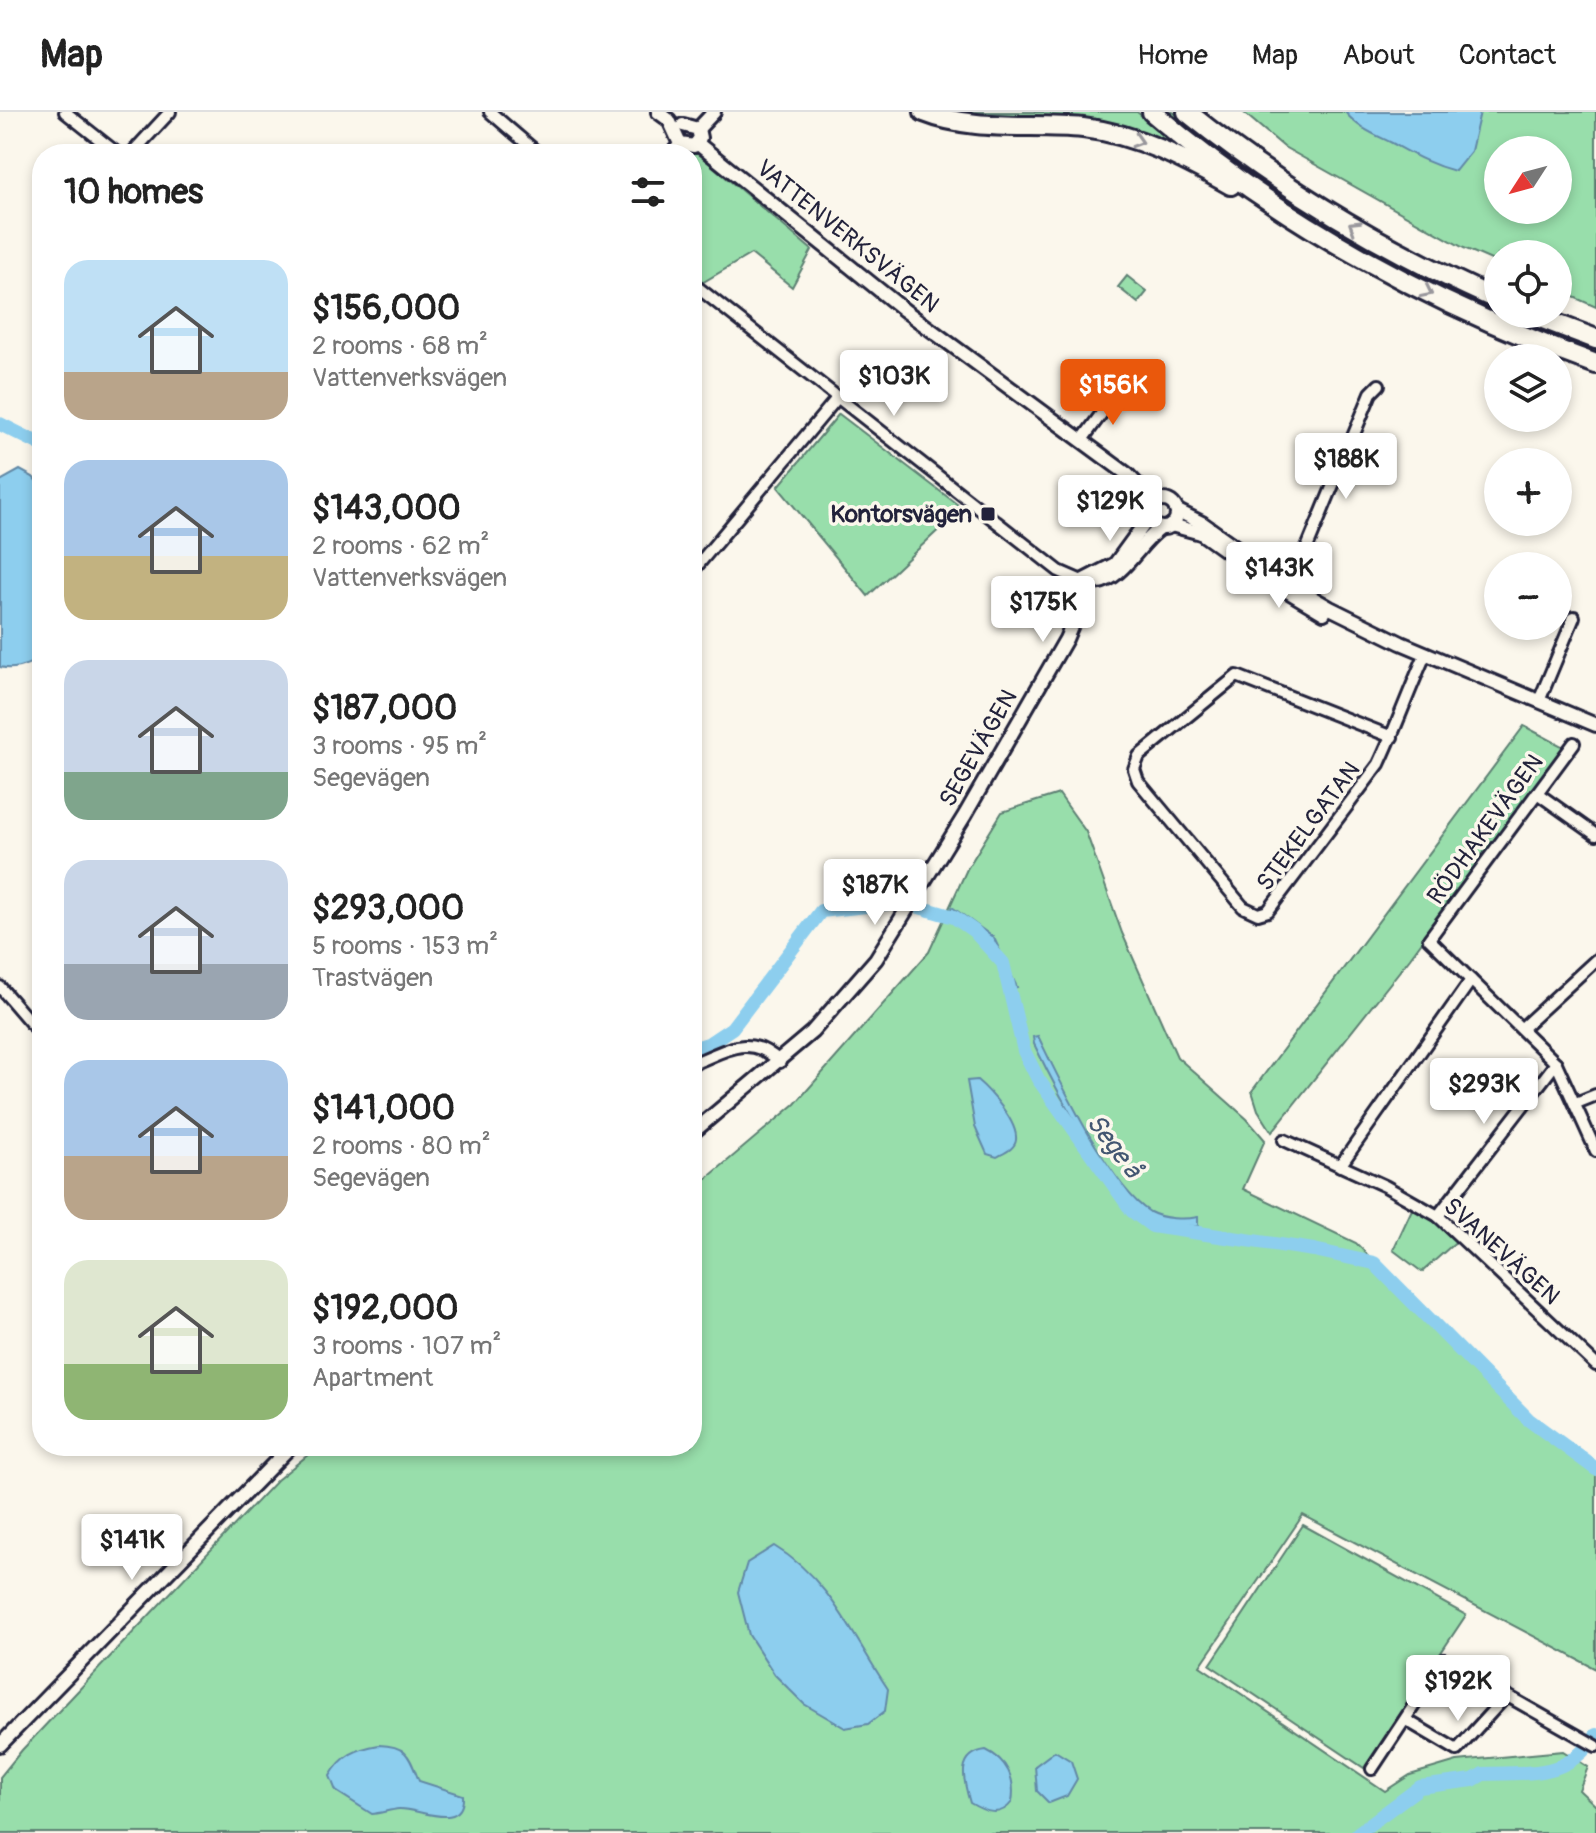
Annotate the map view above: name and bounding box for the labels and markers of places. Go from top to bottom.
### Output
pin: $103K [838,350,950,418]
pin: $156K [1057,359,1169,427]
pin: $188K [1290,433,1402,501]
pin: $129K [1054,475,1166,543]
place label: Kontorsvägen [830,500,972,529]
marker: Kontorsvägen [979,505,997,523]
pin: $143K [1223,542,1335,610]
pin: $175K [987,576,1099,644]
pin: $187K [819,859,931,927]
pin: $293K [1428,1058,1540,1126]
pin: $141K [76,1514,188,1582]
pin: $192K [1402,1655,1514,1723]

